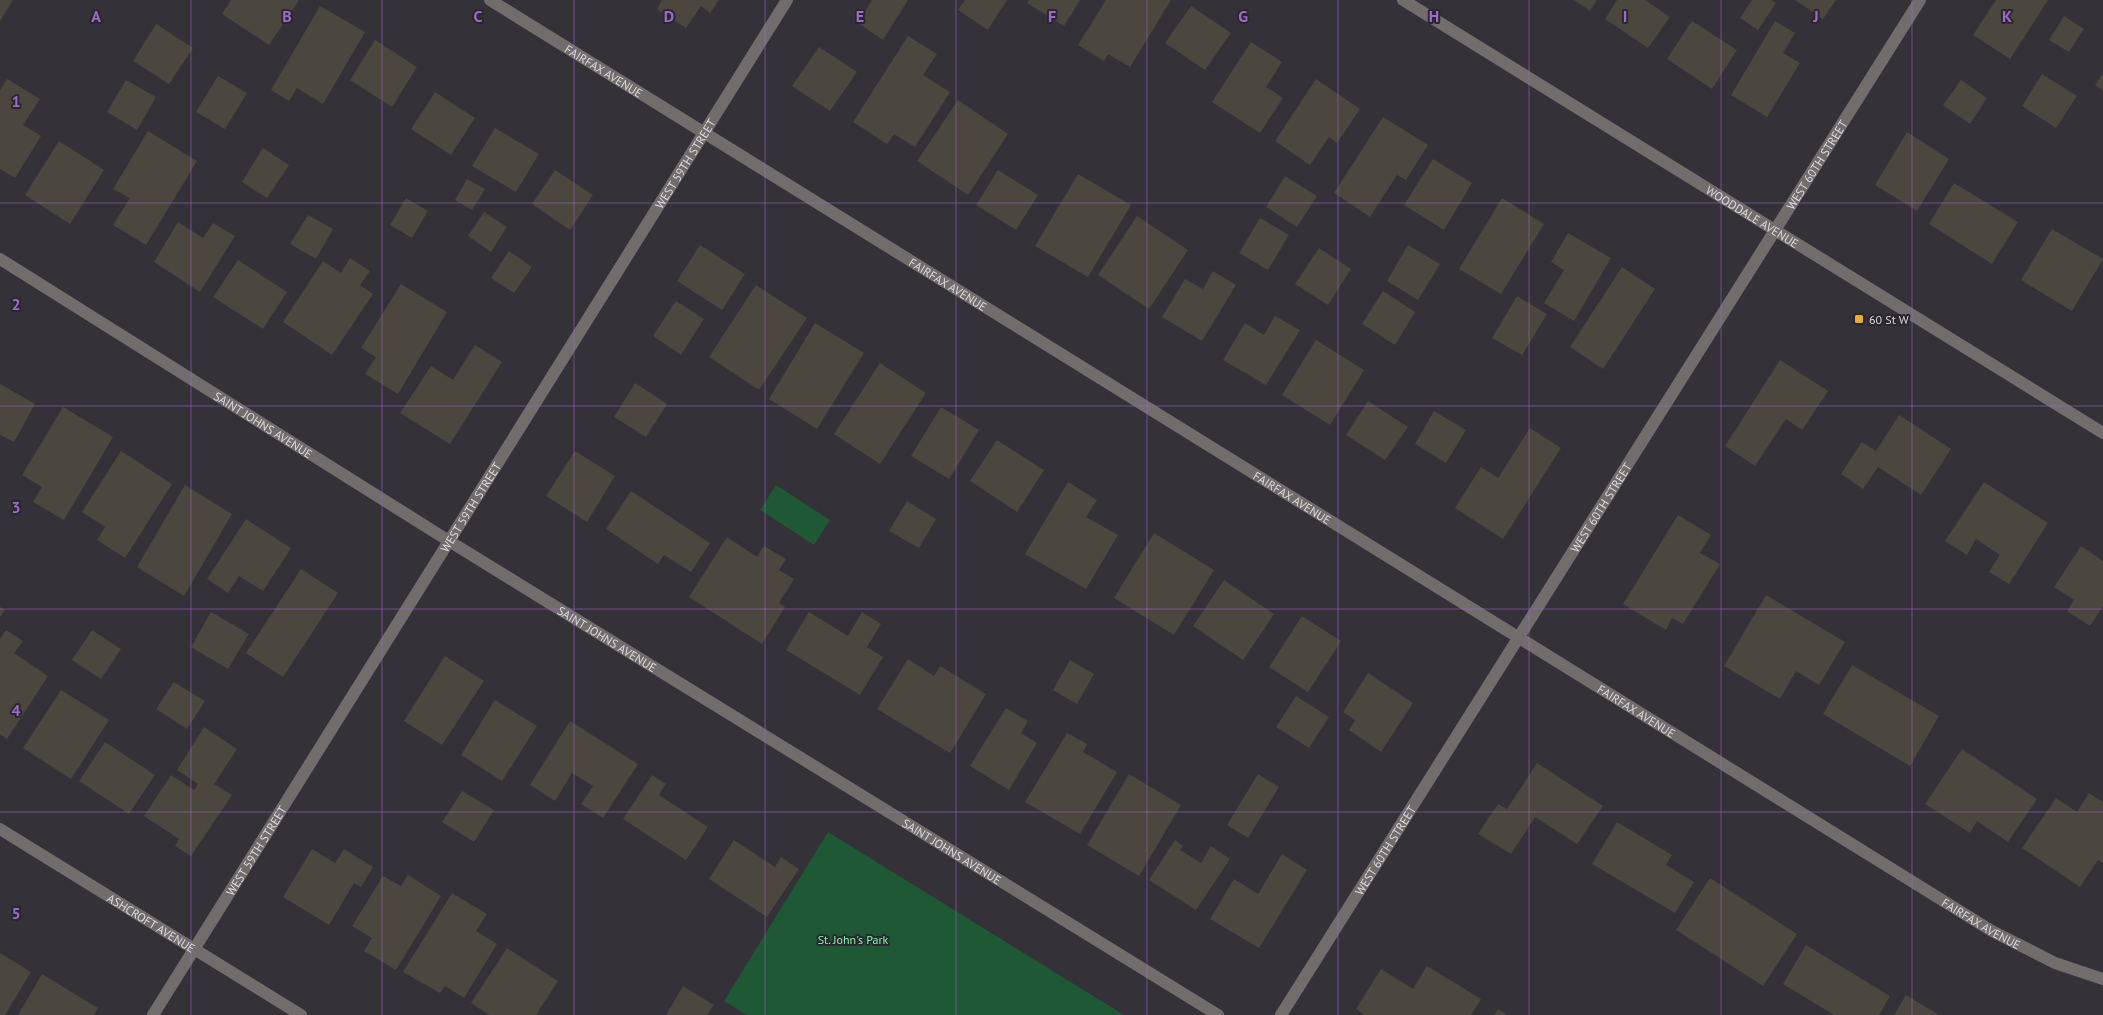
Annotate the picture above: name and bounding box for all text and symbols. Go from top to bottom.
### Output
text: A [91,6,101,26]
text: B [282,6,292,26]
text: C [474,6,483,26]
text: D [664,6,674,26]
text: E [856,6,864,26]
text: F [1048,6,1056,26]
text: G [1238,6,1248,26]
text: H [1429,6,1439,26]
text: I [1623,6,1627,26]
text: J [1812,6,1819,26]
text: K [2002,6,2012,26]
street label: FAIRFAX AVENUE [562,41,646,100]
text: 1 [11,91,21,111]
street label: WEST 59TH STREET [651,116,719,211]
street label: WEST 60TH STREET [1783,117,1850,212]
street label: WOODDALE AVENUE [1703,182,1802,251]
street label: FAIRFAX AVENUE [906,254,990,314]
text: 2 [11,294,21,314]
place label: 60 St W [1869,312,1909,327]
marker: 60 St W [1853,313,1865,325]
street label: SAINT JOHNS AVENUE [211,388,315,461]
street label: WEST 59TH STREET [437,459,504,555]
street label: WEST 60TH STREET [1567,459,1635,555]
street label: FAIRFAX AVENUE [1251,468,1334,527]
text: 3 [11,497,21,517]
street label: SAINT JOHNS AVENUE [555,602,659,675]
street label: FAIRFAX AVENUE [1595,681,1678,740]
text: 4 [11,700,21,720]
street label: WEST 60TH STREET [1351,802,1419,898]
street label: WEST 59TH STREET [222,803,290,898]
street label: SAINT JOHNS AVENUE [900,815,1004,887]
street label: ASHCROFT AVENUE [105,890,198,955]
street label: FAIRFAX AVENUE [1939,894,2023,952]
text: 5 [11,903,21,923]
park label: St. John's Park [818,932,889,947]

